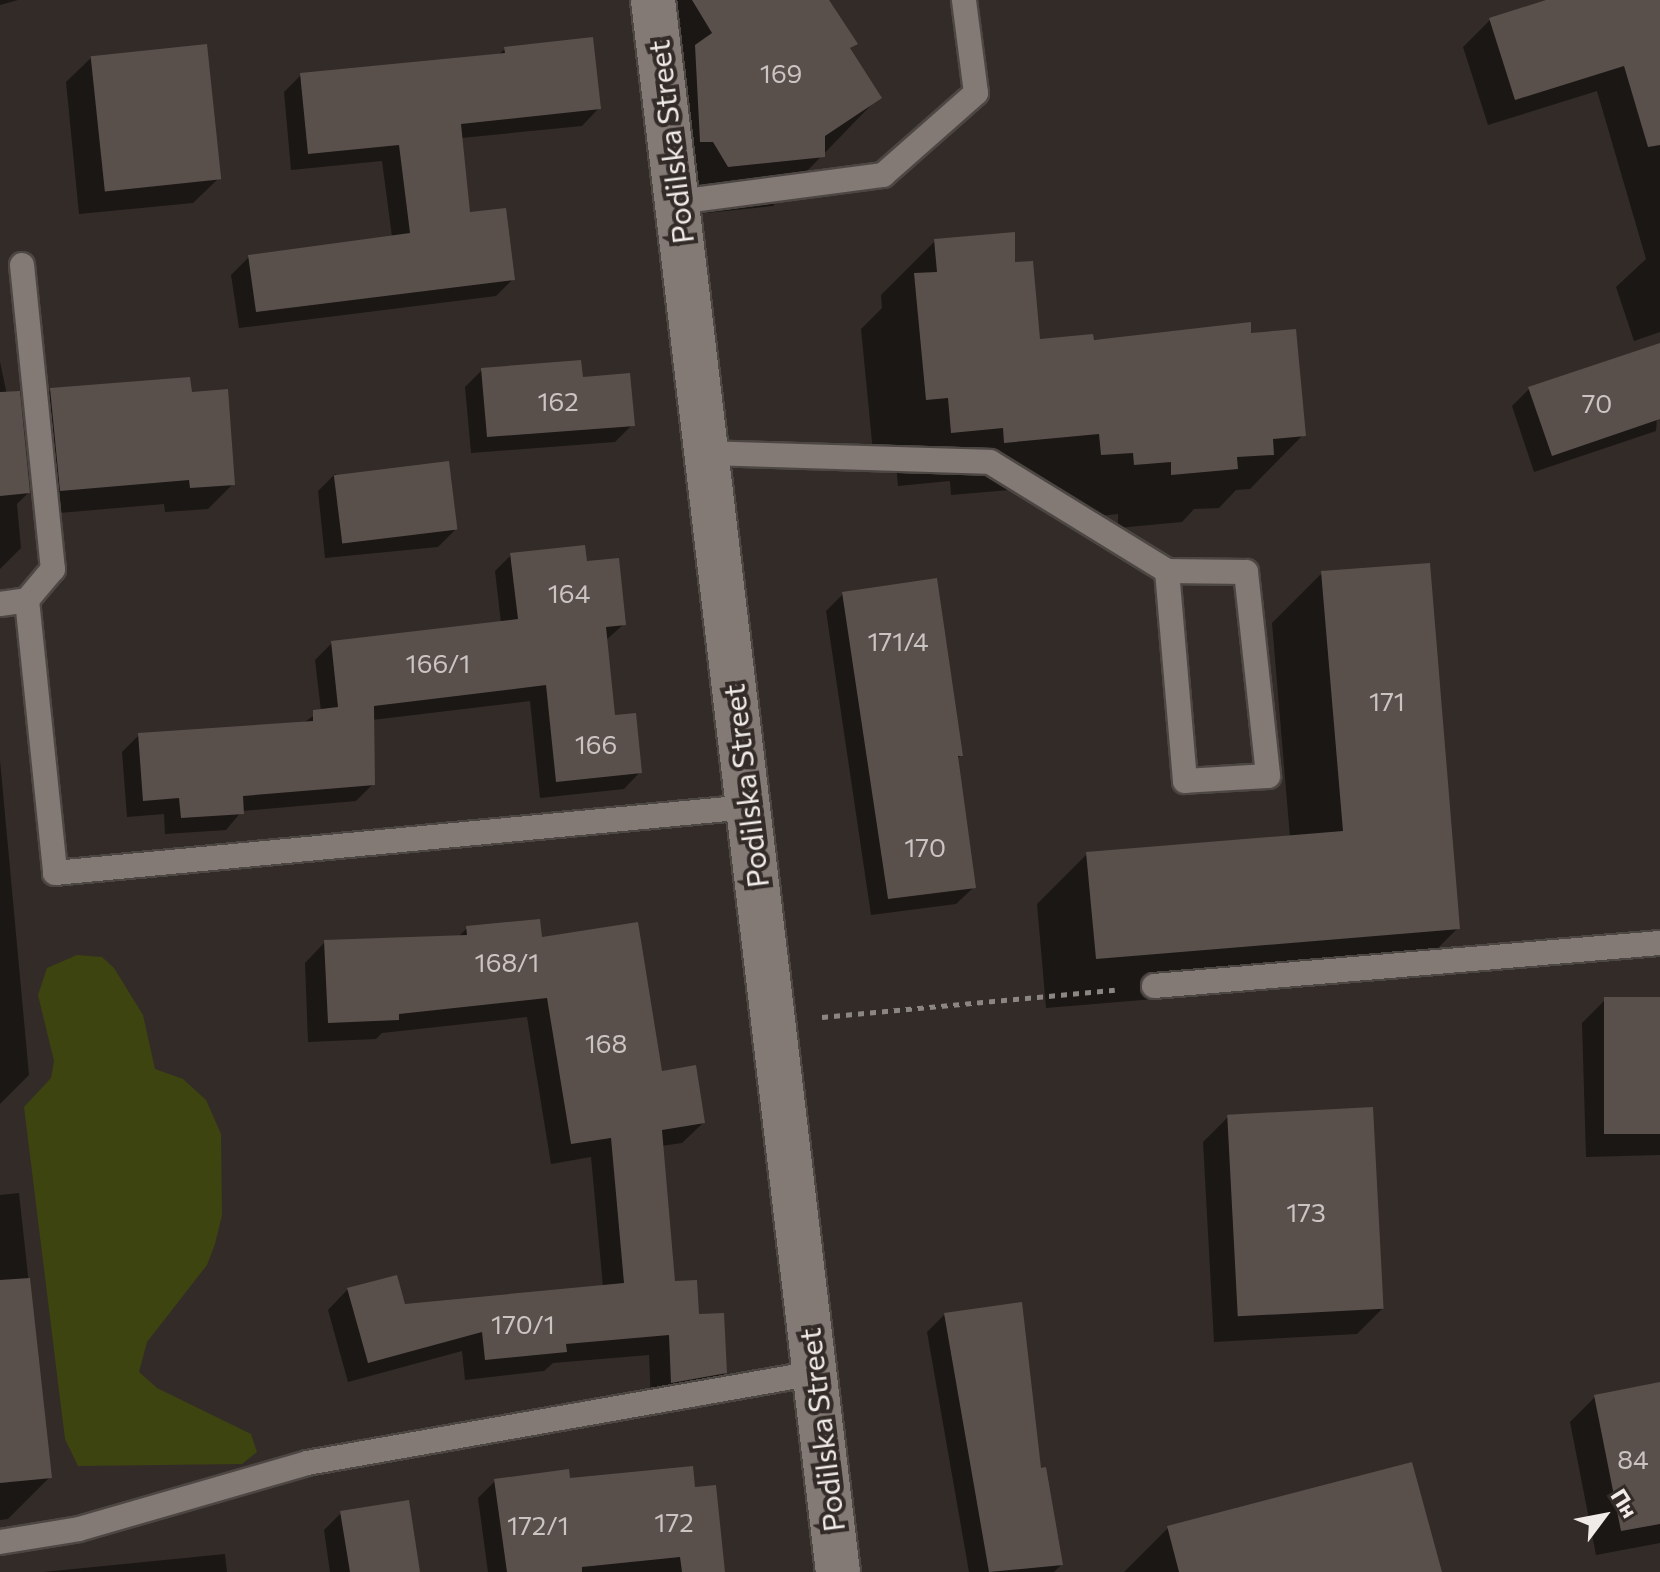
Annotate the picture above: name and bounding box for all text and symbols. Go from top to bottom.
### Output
street label: Podilska Street [640,38,700,246]
house number: 169 [760,57,802,89]
house number: 162 [537,385,579,417]
house number: 70 [1582,387,1612,419]
house number: 164 [548,577,590,609]
house number: 171/4 [867,625,929,657]
house number: 166/1 [406,647,470,679]
street label: Podilska Street [715,682,775,890]
house number: 171 [1369,685,1405,717]
house number: 166 [575,728,617,760]
house number: 170 [904,831,946,863]
house number: 168/1 [475,946,539,978]
house number: 168 [585,1027,627,1059]
house number: 173 [1286,1196,1326,1228]
house number: 170/1 [491,1308,555,1340]
street label: Podilska Street [791,1326,851,1534]
house number: 84 [1617,1443,1649,1475]
north arrow [1564,1476,1644,1556]
text: Пн [1606,1484,1644,1523]
house number: 172 [654,1506,694,1538]
house number: 172/1 [507,1509,569,1541]

